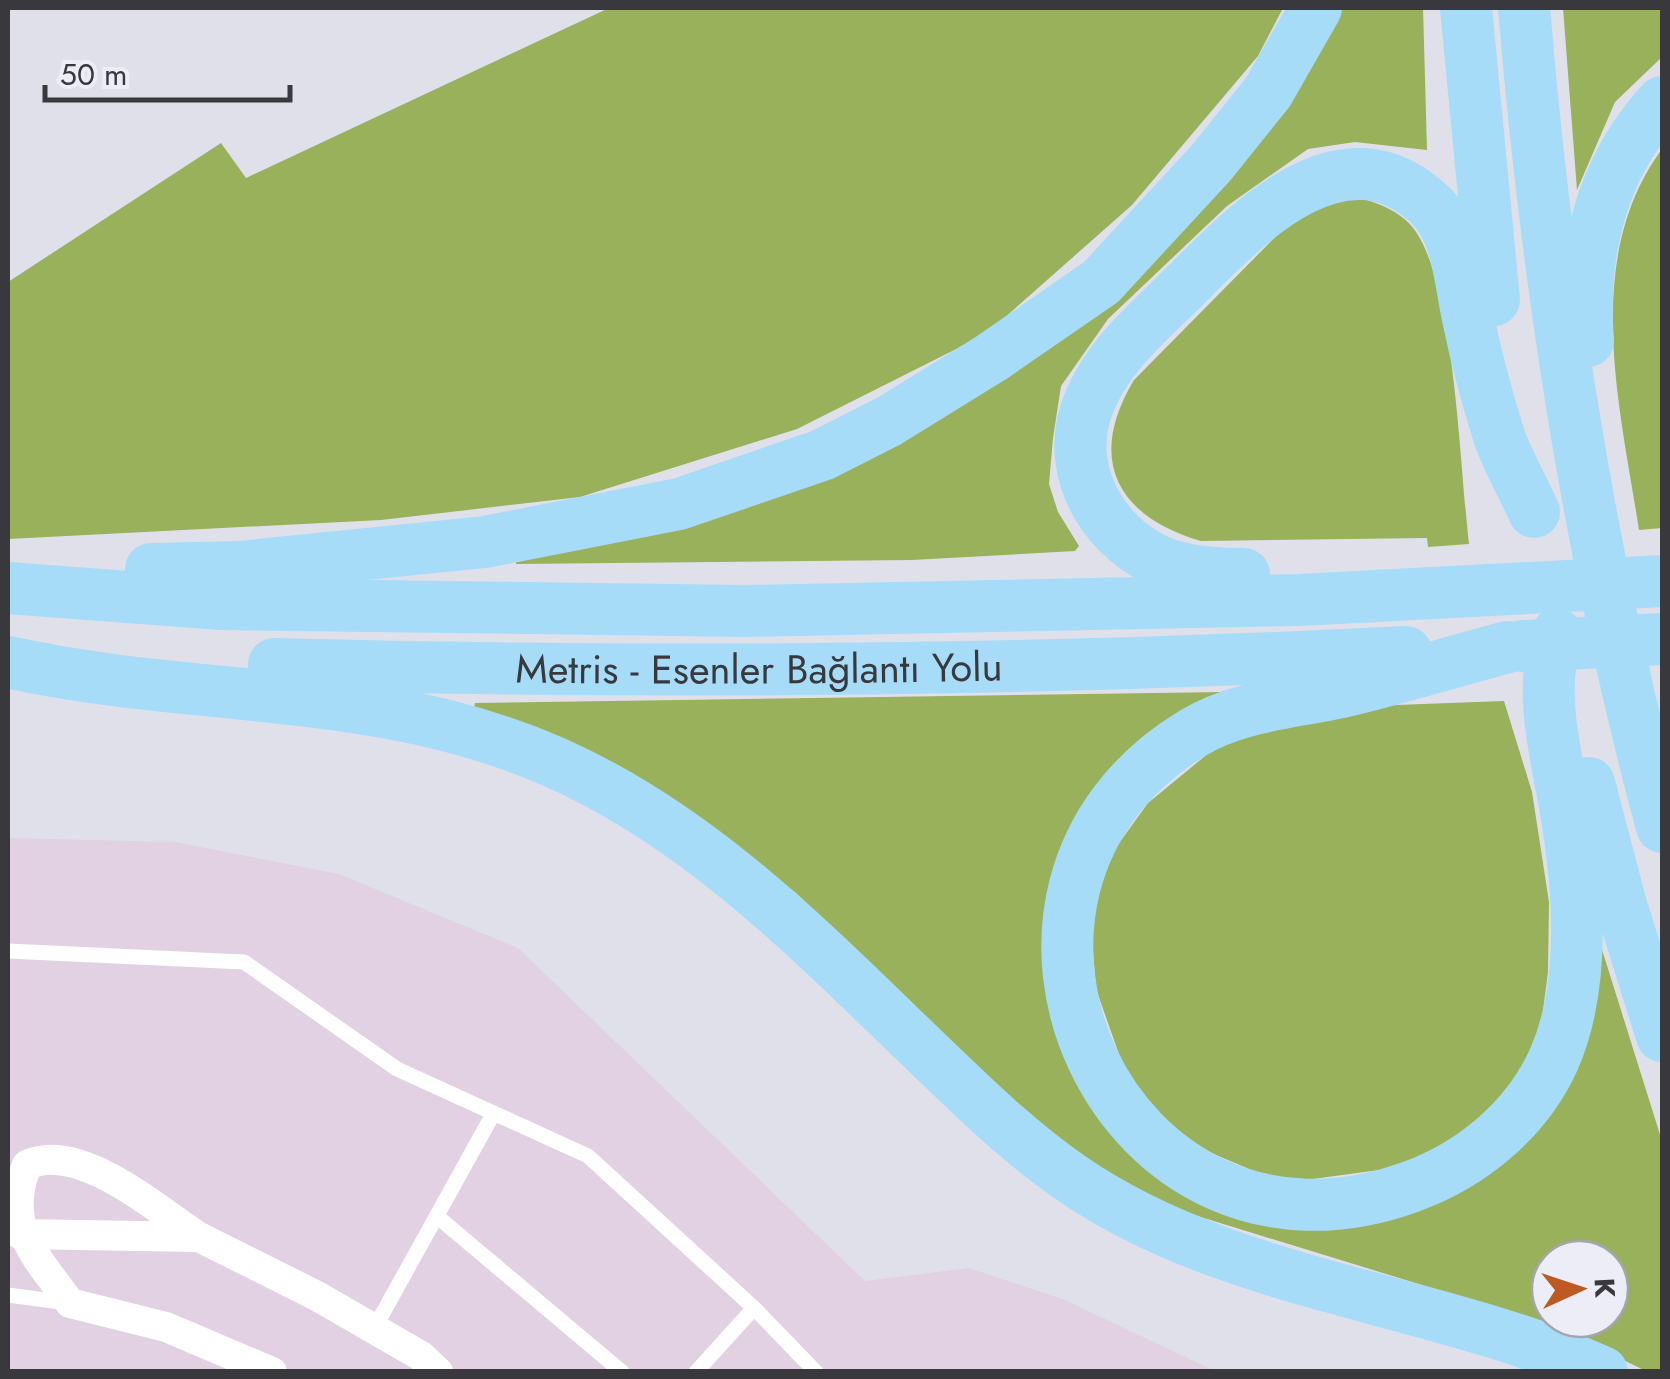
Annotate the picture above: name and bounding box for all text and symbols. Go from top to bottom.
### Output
scale bar [45,40,290,102]
text: 50 m [60,53,127,96]
street label: Metris - Esenler Bağlantı Yolu [515,637,1003,699]
north arrow [1530,1239,1630,1339]
text: K [1583,1277,1625,1299]

